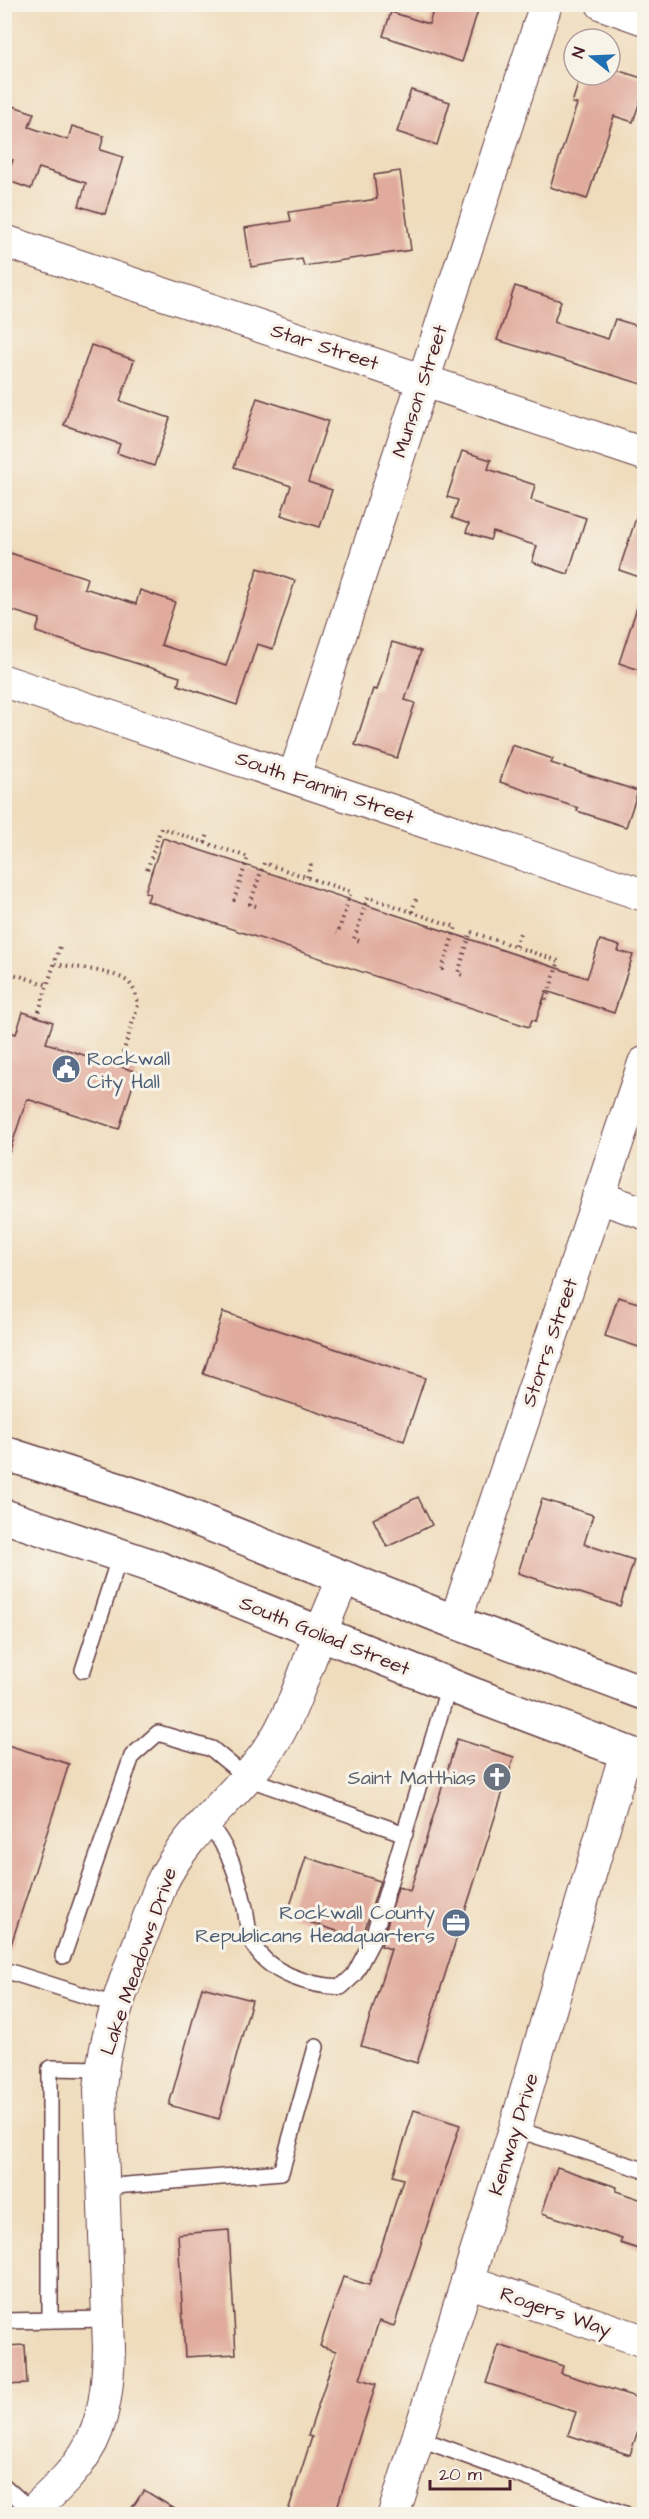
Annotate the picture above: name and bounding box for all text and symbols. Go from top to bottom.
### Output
north arrow [562,27,622,87]
text: N [567,45,591,61]
street label: Star Street [267,316,382,378]
street label: Munson Street [385,322,455,461]
street label: South Fannin Street [232,744,418,832]
place label: Rockwall City Hall [87,1045,170,1097]
public building icon: Rockwall City Hall [50,1053,82,1085]
street label: Storrs Street [515,1274,585,1410]
street label: South Goliad Street [235,1589,414,1683]
church icon: Saint Matthias [481,1761,513,1793]
place label: Saint Matthias [348,1764,476,1792]
street label: Lake Meadows Drive [94,1864,184,2059]
place label: Rockwall County Republicans Headquarters [195,1899,435,1950]
office icon: Rockwall County Republicans Headquarters [440,1907,472,1939]
street label: Kenway Drive [482,2070,547,2199]
street label: Rogers Way [496,2280,615,2345]
scale bar [430,2453,510,2491]
text: 20 m [439,2462,482,2487]

